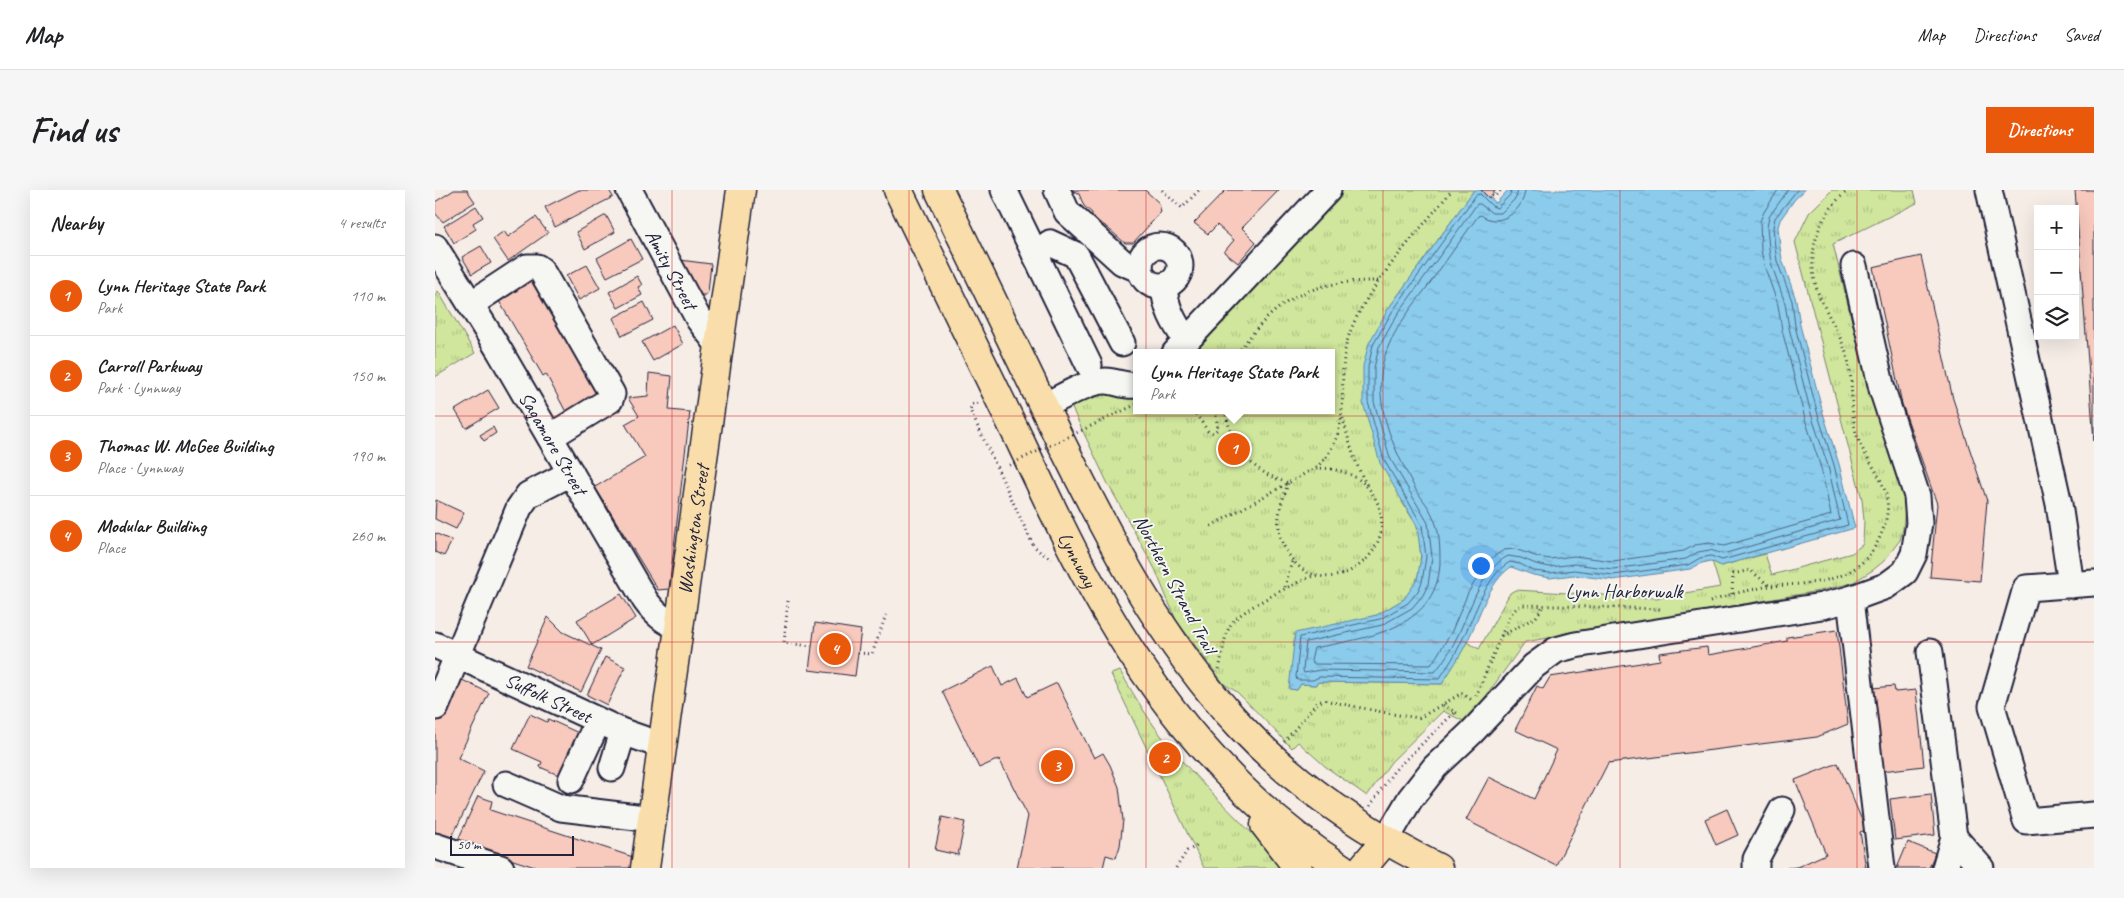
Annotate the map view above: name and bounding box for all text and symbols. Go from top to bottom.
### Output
text: Map [25,20,62,50]
text: Map [1918,24,1945,46]
text: Directions [1973,24,2036,46]
text: Saved [2064,24,2099,46]
button: Directions [1986,107,2094,153]
text: Find us [30,108,117,153]
map controls [2034,205,2079,340]
button: + [2034,205,2079,250]
text: Nearby [50,210,103,236]
text: 4 results [338,213,385,233]
street label: Amity Street [640,225,705,316]
button: − [2034,250,2079,295]
text: Lynn Heritage State Park [97,274,265,298]
text: 1 [62,286,70,306]
text: 110 m [351,286,385,306]
button: layers [2034,295,2079,340]
text: Park [97,298,122,318]
popup [1133,349,1335,414]
text: Carroll Parkway [97,354,201,378]
text: Lynn Heritage State Park [1150,360,1318,384]
text: 2 [62,366,70,386]
text: 150 m [351,366,385,386]
text: Park · Lynnway [97,378,180,398]
text: Park [1150,384,1175,404]
street label: Sagamore Street [514,387,595,502]
pin: 1 [1218,430,1250,468]
text: Thomas W. McGee Building [97,434,273,458]
text: 3 [62,446,70,466]
text: 190 m [351,446,385,466]
text: Place · Lynnway [97,458,183,478]
street label: Washington Street [671,460,715,596]
street label: Northern Strand Trail [1128,510,1224,661]
text: Modular Building [97,514,206,538]
text: 4 [62,526,70,546]
text: 260 m [351,526,385,546]
street label: Lynnway [1053,528,1103,593]
text: Place [97,538,125,558]
your location [1468,553,1494,579]
street label: Lynn Harborwalk [1565,579,1684,604]
pin: 4 [819,630,851,668]
street label: Suffolk Street [501,667,598,729]
pin: 2 [1149,739,1181,777]
pin: 3 [1041,747,1073,785]
scale bar [450,833,574,856]
text: 50 m [457,836,481,853]

